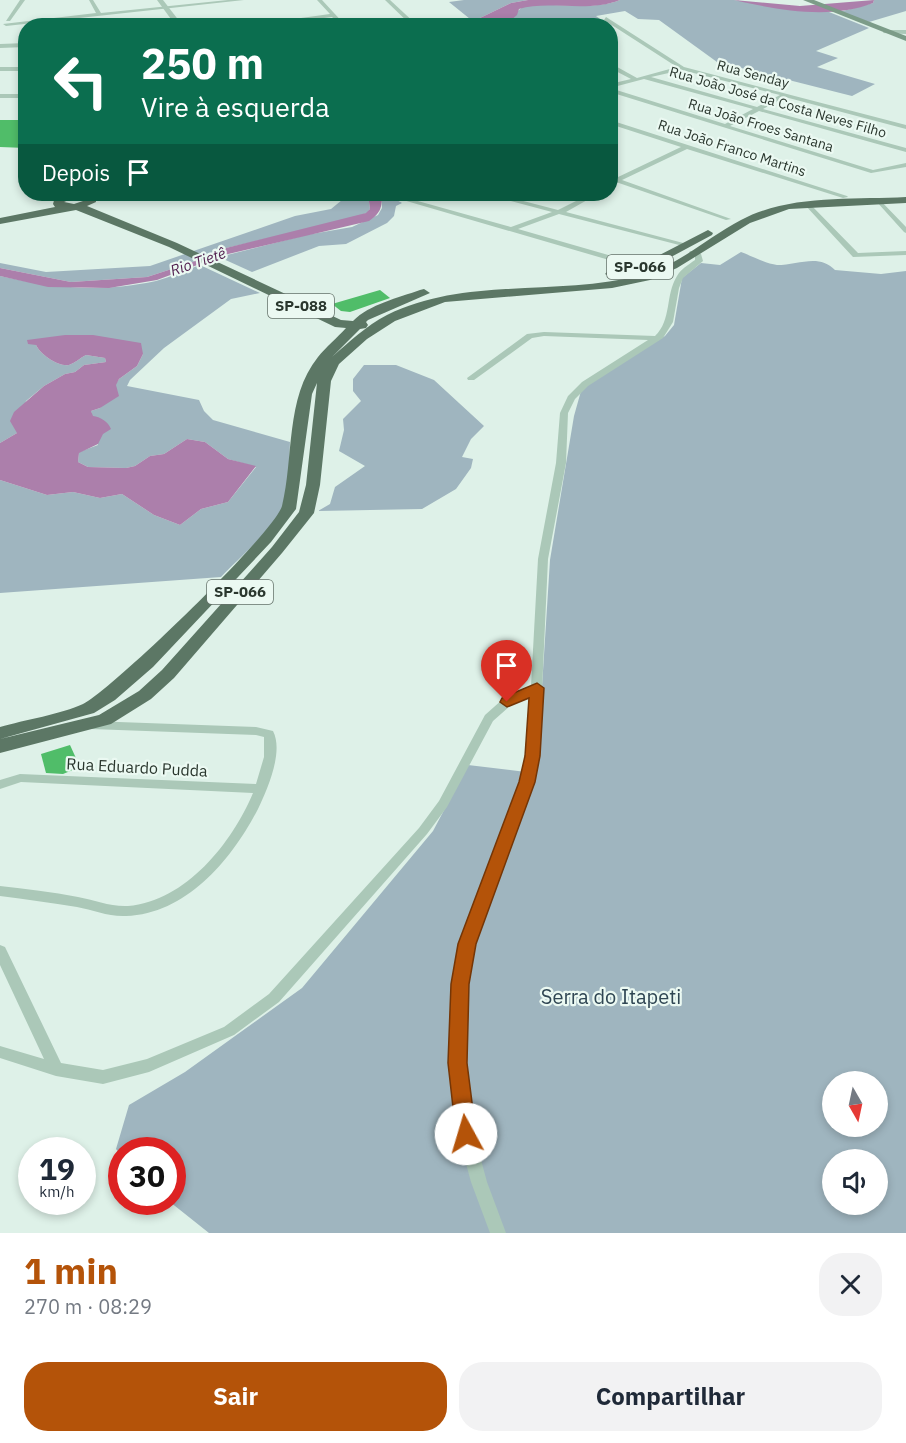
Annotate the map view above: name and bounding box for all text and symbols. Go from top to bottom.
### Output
text: 250 m [141,36,264,91]
icon: left [42,42,120,120]
street label: Rua Senday [715,56,791,92]
street label: Rua João José da Costa Neves Filho [667,62,889,142]
text: Vire à esquerda [141,89,330,124]
street label: Rua João Froes Santana [686,94,836,156]
street label: Rua João Franco Martins [656,116,809,181]
icon: arrive [122,156,155,189]
text: Depois [42,158,110,187]
water label: Rio Tietê [168,243,228,280]
road number: SP-066 [607,255,673,279]
road number: SP-088 [268,294,334,318]
road number: SP-066 [207,580,273,604]
pin [481,640,532,702]
icon: arrive [490,649,523,682]
street label: Rua Eduardo Pudda [66,753,209,781]
park label: Serra do Itapeti [541,983,681,1010]
north arrow [822,1071,888,1137]
map controls [822,1071,888,1215]
position arrow [434,1102,498,1166]
speed limit sign: 30 [108,1137,186,1215]
text: 19 [39,1149,75,1188]
button: sound [822,1149,888,1215]
text: km/h [39,1182,75,1201]
text: 1 min [24,1247,118,1294]
button: close [819,1253,882,1316]
text: 270 m · 08:29 [24,1293,152,1320]
button: Sair [24,1362,447,1431]
button: Compartilhar [459,1362,882,1431]

